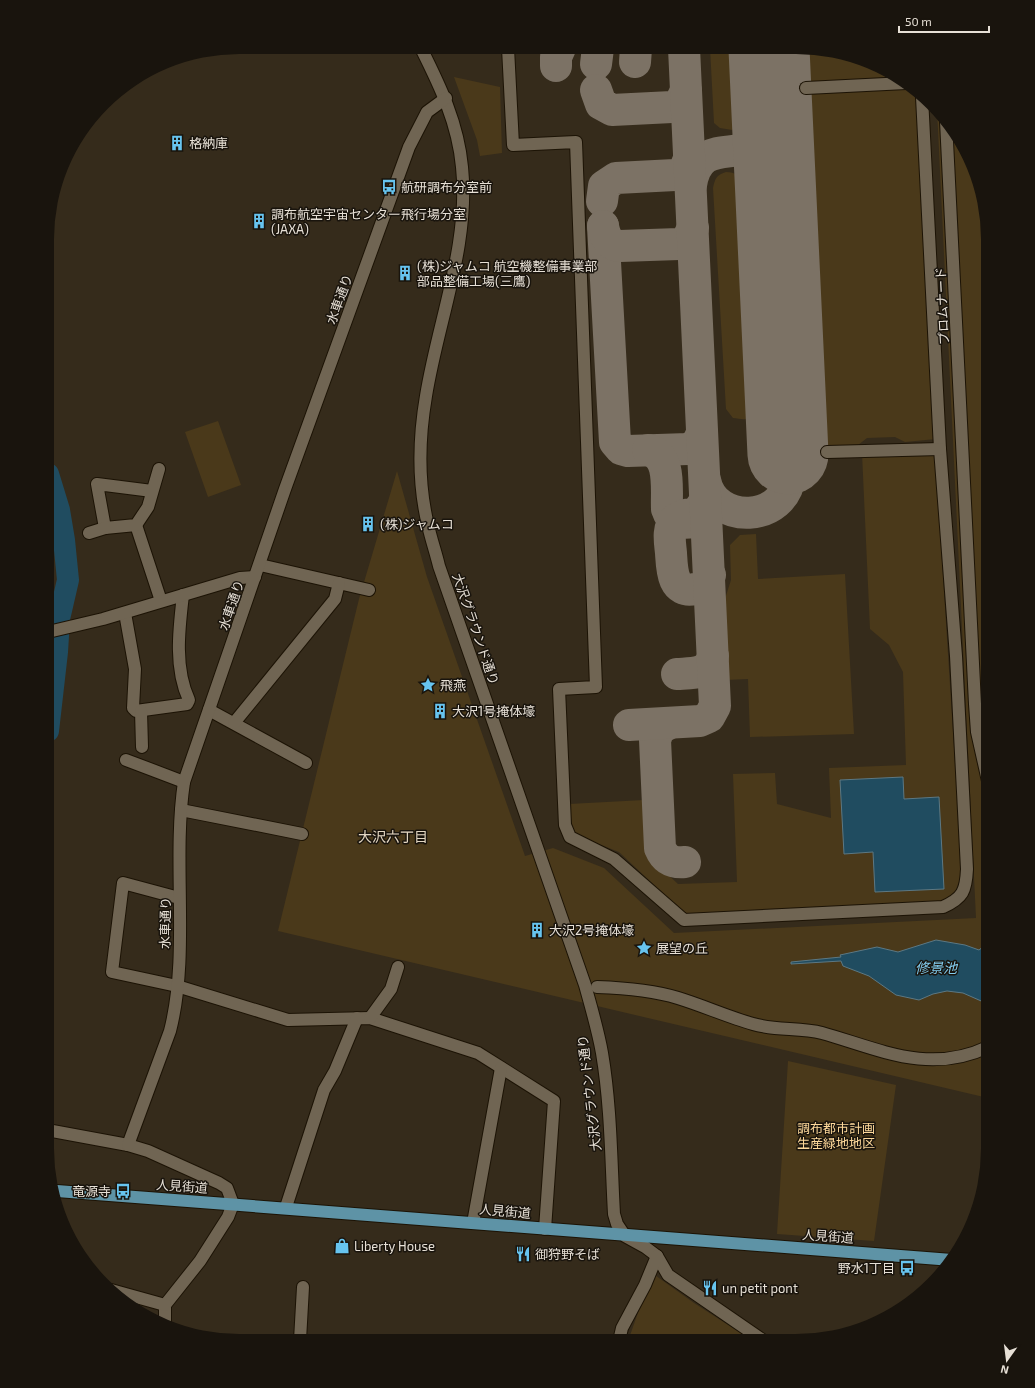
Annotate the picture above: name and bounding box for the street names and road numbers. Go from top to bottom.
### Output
street label: プロムナード [932,267,952,345]
street label: 水車通り [323,272,355,326]
street label: 大沢グラウンド通り [449,571,503,687]
street label: 水車通り [215,578,247,632]
street label: 水車通り [157,897,173,949]
street label: 大沢グラウンド通り [574,1034,604,1152]
street label: 人見街道 [155,1176,209,1196]
street label: 人見街道 [478,1201,532,1221]
street label: 人見街道 [801,1226,855,1246]

